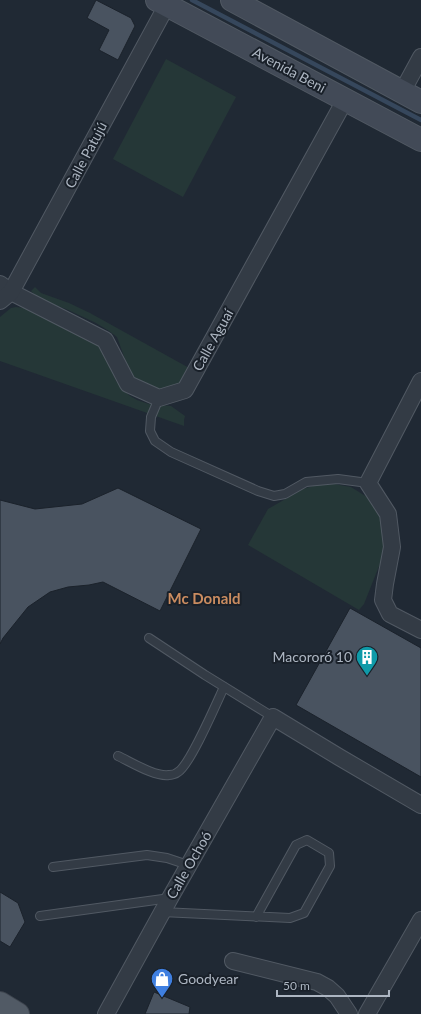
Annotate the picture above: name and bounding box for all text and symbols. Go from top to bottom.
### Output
street label: Avenida Beni [250,43,329,96]
street label: Calle Patujú [61,119,110,191]
street label: Calle Aguaí [189,305,237,374]
district label: Mc Donald [167,589,241,607]
building icon: Macororó 10 [354,644,380,677]
place label: Macororó 10 [272,648,352,665]
street label: Calle Ochoó [162,828,215,902]
shop icon: Goodyear [149,966,175,999]
place label: Goodyear [178,970,238,987]
scale bar [277,972,389,998]
text: 50 m [283,978,310,993]

